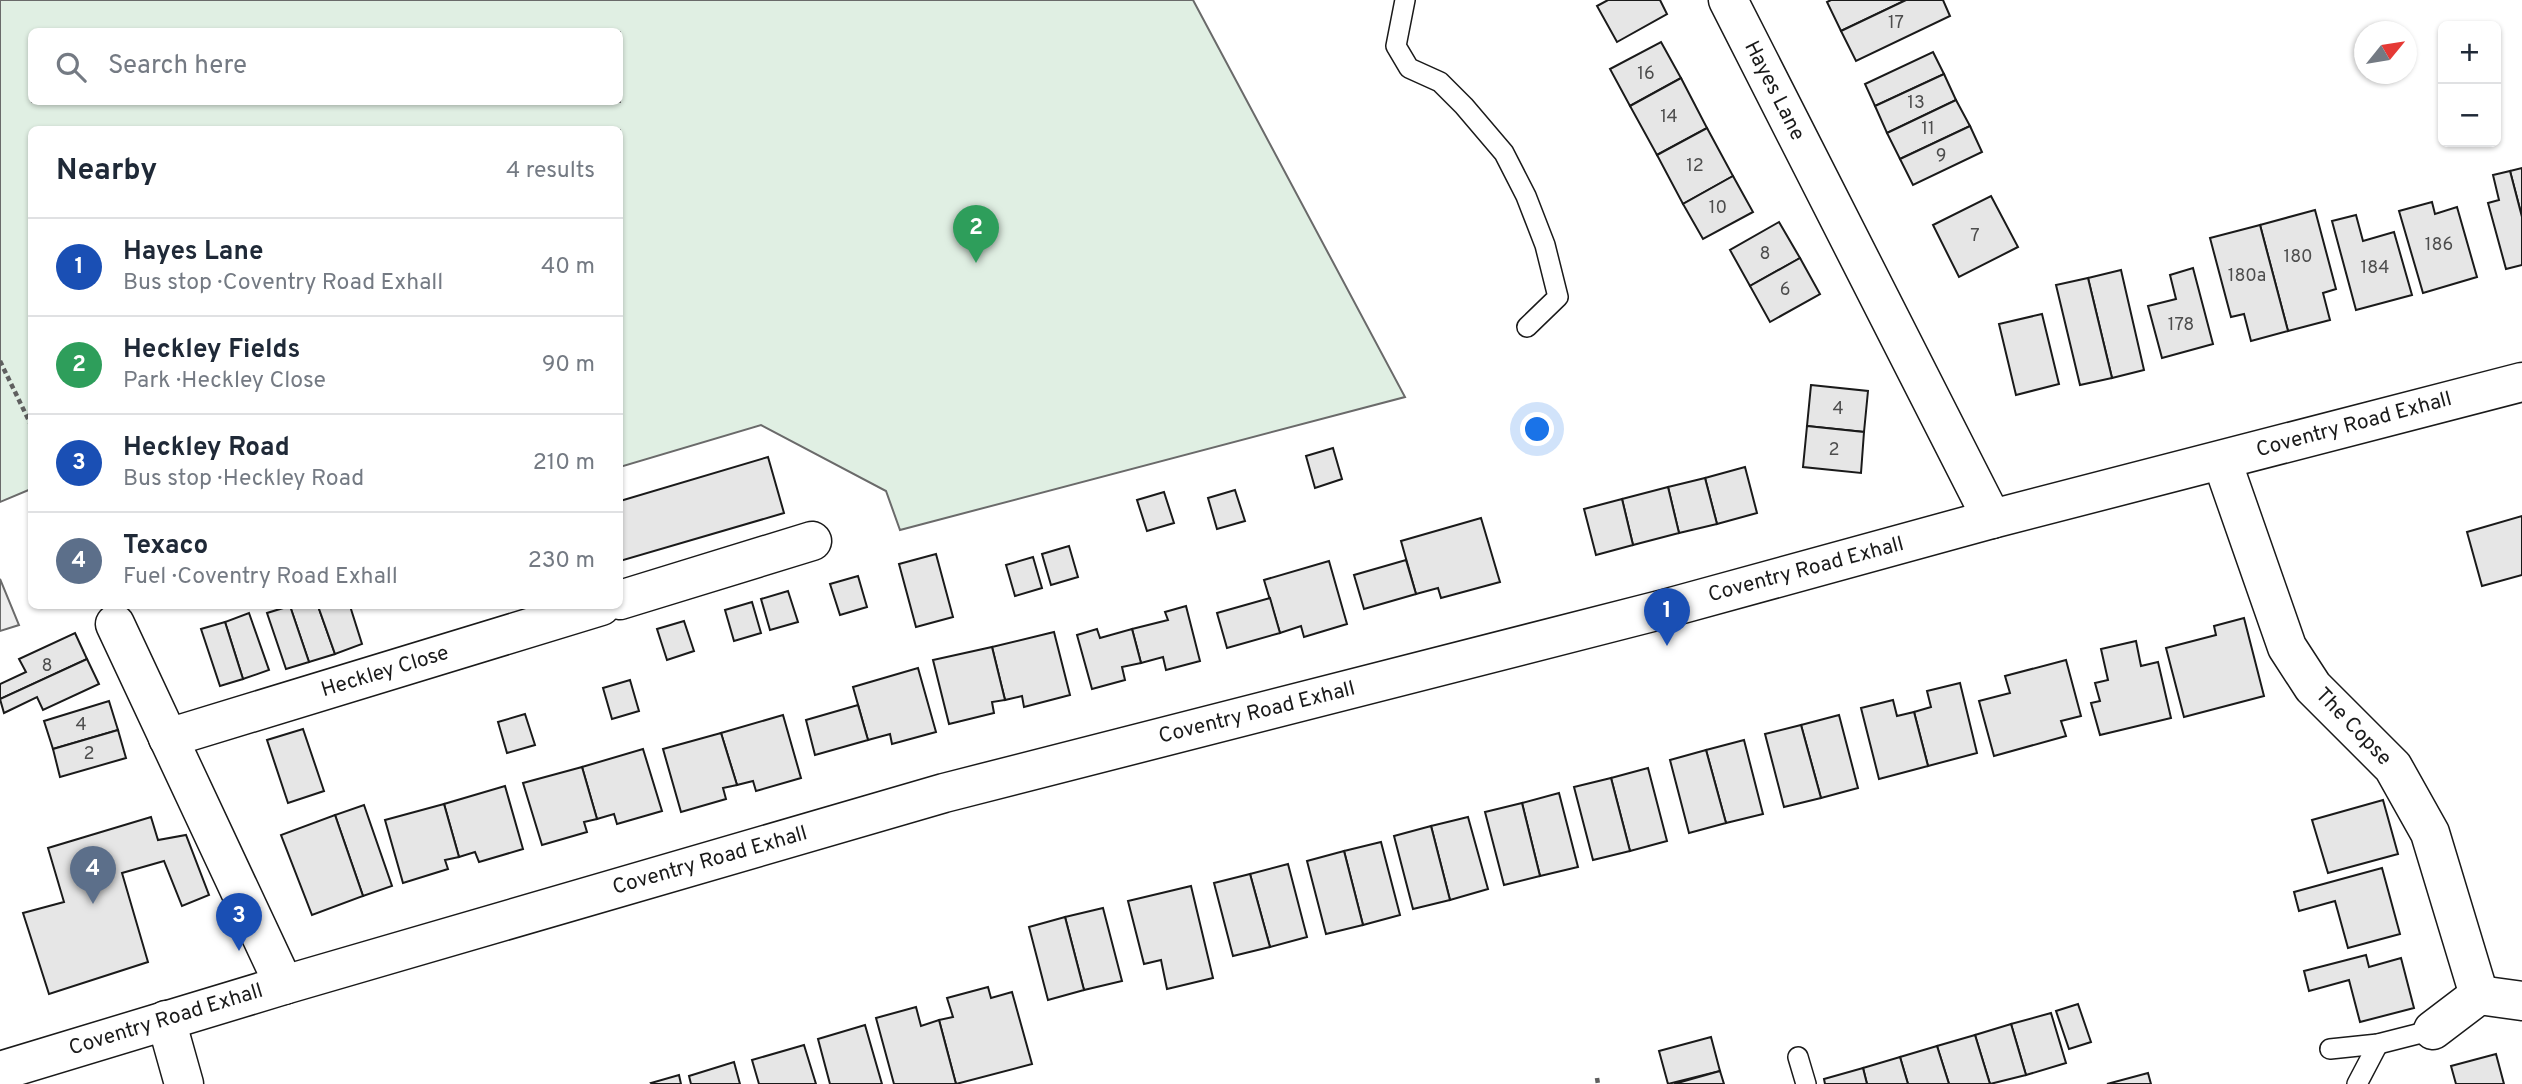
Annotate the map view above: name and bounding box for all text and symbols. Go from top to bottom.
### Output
house number: 17 [1888,12,1904,35]
north arrow [2354,21,2417,84]
map controls [2438,21,2501,147]
button: + [2438,21,2501,84]
search box [28,28,623,105]
street label: Hayes Lane [1737,37,1811,145]
icon: search [52,48,90,86]
text: Search here [108,50,247,83]
house number: 16 [1637,63,1655,86]
button: − [2438,84,2501,147]
house number: 13 [1907,92,1925,115]
house number: 14 [1660,106,1678,129]
house number: 11 [1921,118,1935,141]
house number: 9 [1936,145,1946,168]
text: Nearby [56,153,157,190]
house number: 12 [1686,155,1704,178]
text: 4 results [506,157,595,186]
house number: 10 [1709,197,1727,220]
pin: 2 [953,205,999,263]
house number: 7 [1970,225,1980,248]
house number: 186 [2425,234,2453,257]
text: Hayes Lane [123,236,263,269]
house number: 8 [1760,243,1771,266]
house number: 180 [2283,246,2313,269]
text: 1 [74,253,84,282]
text: 40 m [541,253,595,282]
house number: 184 [2361,257,2389,280]
house number: 180a [2228,265,2266,288]
text: Bus stop · Coventry Road Exhall [123,269,443,298]
house number: 6 [1780,279,1790,302]
house number: 178 [2168,314,2194,337]
text: Heckley Fields [123,334,300,367]
text: 2 [72,351,86,380]
text: 90 m [542,351,595,380]
text: Park · Heckley Close [123,367,326,396]
street label: Coventry Road Exhall [2253,386,2455,464]
house number: 4 [1832,398,1844,421]
your location [1520,412,1554,446]
text: Heckley Road [123,432,290,465]
house number: 2 [1828,439,1840,462]
text: 3 [72,449,86,478]
text: 210 m [533,449,595,478]
text: Bus stop · Heckley Road [123,465,364,494]
text: Texaco [123,530,208,563]
street label: Coventry Road Exhall [1705,531,1907,609]
text: 4 [72,547,86,576]
text: 230 m [528,547,595,576]
text: Fuel · Coventry Road Exhall [123,563,398,592]
pin: 1 [1644,588,1690,646]
street label: Heckley Close [318,640,452,704]
house number: 8 [42,655,53,678]
street label: Coventry Road Exhall [1156,676,1358,750]
street label: The Copse [2309,682,2397,772]
house number: 4 [75,714,87,737]
house number: 2 [83,743,95,766]
street label: Coventry Road Exhall [609,820,811,902]
pin: 4 [70,846,116,904]
pin: 3 [216,893,262,951]
street label: Coventry Road Exhall [66,978,266,1062]

